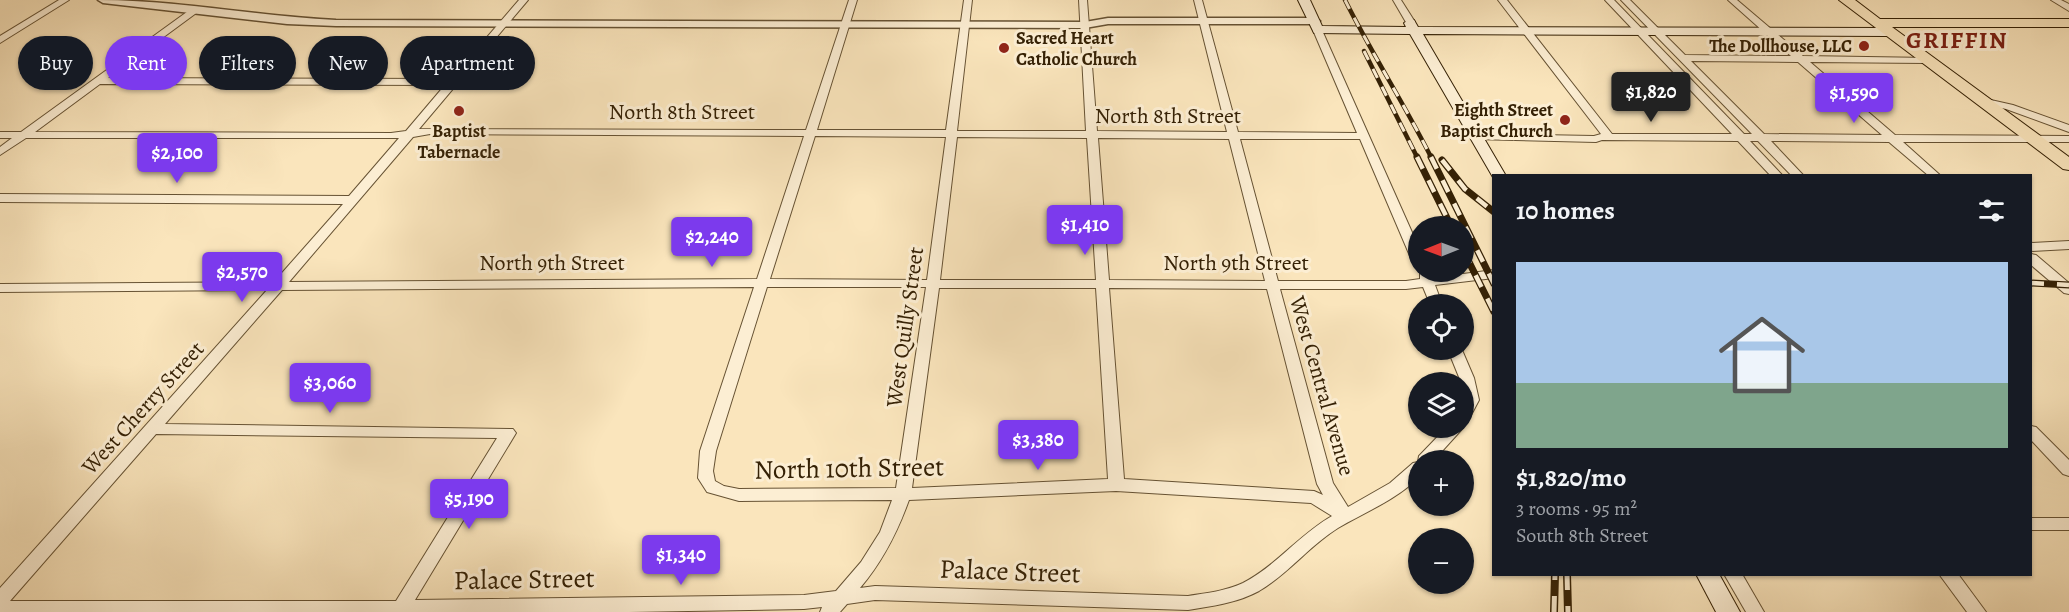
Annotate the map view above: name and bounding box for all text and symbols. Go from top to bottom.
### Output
district label: GRIFFIN [1906,24,2008,56]
place label: Sacred Heart Catholic Church [1016,26,1137,71]
place label: The Dollhouse, LLC [1709,34,1852,58]
chip: Buy [18,36,93,90]
chip: Rent [105,36,187,90]
chip: Filters [199,36,296,90]
chip: New [308,36,388,90]
chip: Apartment [400,36,535,90]
marker: The Dollhouse, LLC [1857,39,1871,53]
marker: Sacred Heart Catholic Church [997,41,1011,55]
pin: $1,820 [1602,72,1700,123]
pin: $1,590 [1805,73,1903,124]
text: $1,820 [1625,78,1677,105]
text: $1,590 [1829,79,1879,106]
street label: North 8th Street [609,97,755,127]
place label: Eighth Street Baptist Church [1440,98,1553,143]
street label: North 8th Street [1095,101,1241,131]
marker: Baptist Tabernacle [452,104,466,118]
marker: Eighth Street Baptist Church [1558,113,1572,127]
place label: Baptist Tabernacle [418,119,500,164]
pin: $2,100 [128,133,226,184]
text: $2,100 [151,139,203,166]
text: 10 homes [1516,193,1615,228]
icon: filters [1975,194,2008,227]
pin: $1,410 [1036,205,1134,256]
text: $1,410 [1061,211,1109,238]
north arrow [1408,216,1474,282]
map controls [1408,216,1474,594]
pin: $2,240 [663,217,761,268]
text: $2,240 [685,223,739,250]
street label: West Quilly Street [879,245,931,410]
street label: North 9th Street [479,248,625,278]
street label: North 9th Street [1163,248,1309,278]
pin: $2,570 [193,252,291,303]
text: $2,570 [216,258,268,285]
street label: West Central Avenue [1282,292,1362,479]
button: locate [1408,294,1474,360]
icon: home [1708,301,1816,409]
street label: West Cherry Street [74,335,211,482]
pin: $3,060 [281,363,379,414]
text: $3,060 [304,369,356,396]
button: layers [1408,372,1474,438]
pin: $3,380 [989,420,1087,471]
text: $3,380 [1012,426,1064,453]
street label: North 10th Street [754,448,944,488]
button: + [1408,450,1474,516]
text: $1,820/mo [1516,460,1626,495]
pin: $5,190 [420,479,518,530]
text: $5,190 [444,485,494,512]
text: 3 rooms · 95 m² [1516,495,1637,522]
text: South 8th Street [1516,522,1648,549]
button: − [1408,528,1474,594]
pin: $1,340 [632,535,730,586]
text: $1,340 [656,541,706,568]
street label: Palace Street [939,551,1081,591]
street label: Palace Street [453,560,595,598]

